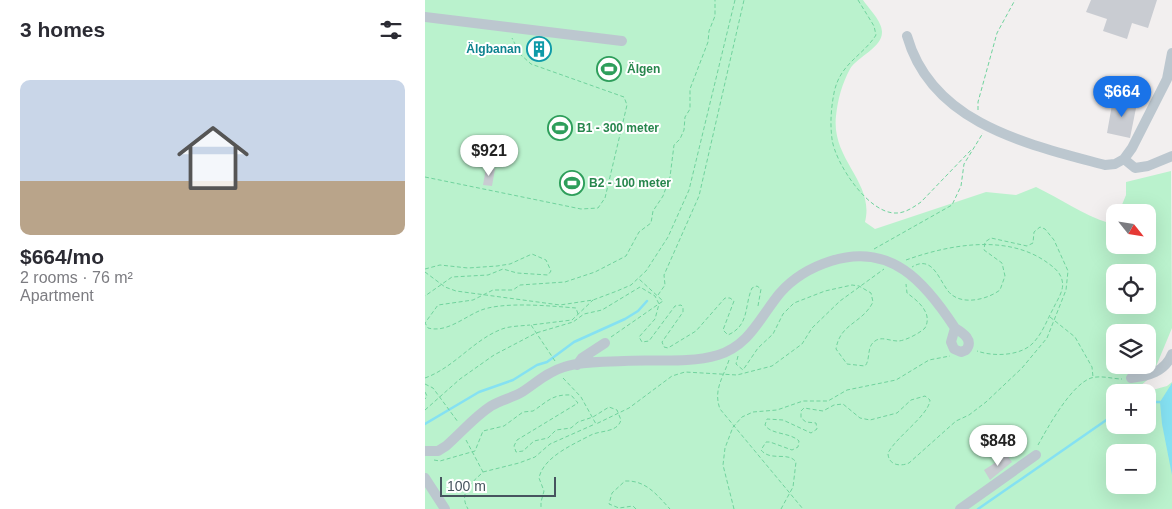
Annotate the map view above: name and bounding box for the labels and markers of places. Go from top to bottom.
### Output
building icon: Älgbanan [526,36,552,62]
place label: Älgbanan [466,41,521,56]
sports icon: Älgen [596,56,622,82]
place label: Älgen [627,61,660,76]
pin: $664 [1092,76,1152,118]
sports icon: B1 - 300 meter [547,115,573,141]
place label: B1 - 300 meter [577,121,659,135]
pin: $921 [459,134,519,177]
sports icon: B2 - 100 meter [559,170,585,196]
place label: B2 - 100 meter [589,176,671,190]
pin: $848 [968,424,1028,467]

